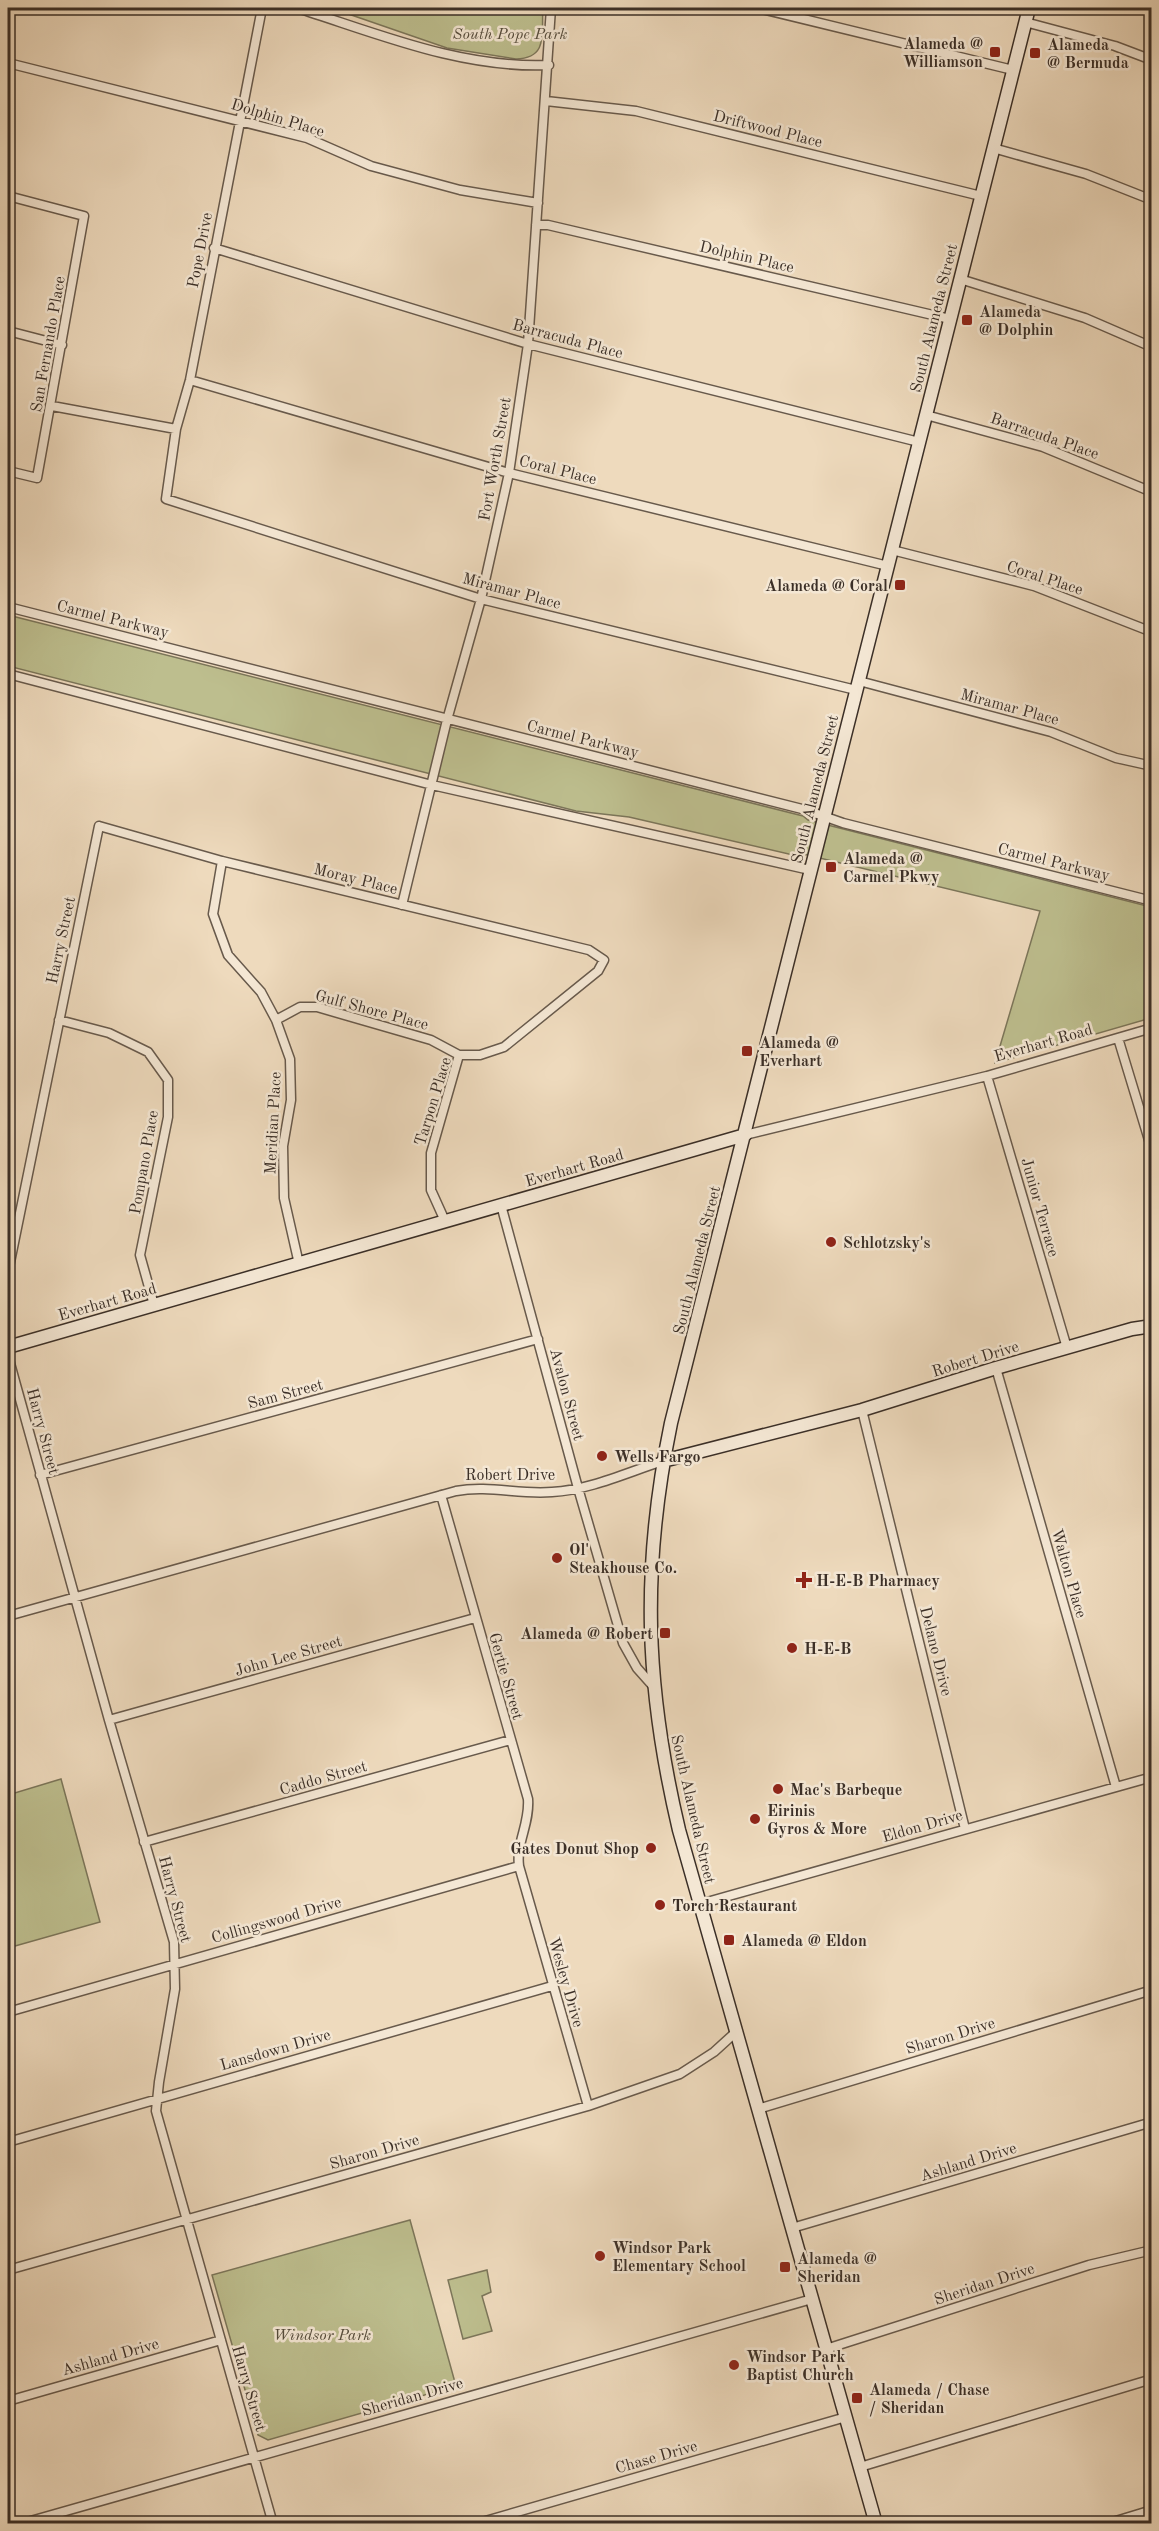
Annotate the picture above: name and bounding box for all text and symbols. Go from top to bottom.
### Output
park label: South Pope Park [453,27,568,43]
place label: Alameda @ Williamson [903,37,983,71]
place label: Alameda @ Bermuda [1047,38,1129,72]
marker: Alameda @ Williamson [988,45,1002,59]
marker: Alameda @ Bermuda [1028,46,1042,60]
street label: Dolphin Place [229,97,326,141]
street label: Driftwood Place [711,109,824,151]
street label: Pope Drive [186,211,216,289]
street label: Dolphin Place [698,239,795,277]
street label: South Alameda Street [909,242,961,395]
street label: San Fernando Place [29,275,69,414]
place label: Alameda @ Dolphin [979,305,1054,339]
marker: Alameda @ Dolphin [960,313,974,327]
street label: Barracuda Place [511,317,624,362]
street label: Fort Worth Street [477,396,515,523]
street label: Barracuda Place [988,411,1101,463]
street label: Coral Place [517,454,598,488]
street label: Coral Place [1004,559,1085,599]
street label: Miramar Place [460,571,562,613]
marker: Alameda @ Coral [893,578,907,592]
place label: Alameda @ Coral [765,579,888,595]
street label: Carmel Parkway [55,598,171,642]
street label: Miramar Place [958,687,1060,729]
street label: South Alameda Street [790,713,842,866]
street label: Carmel Parkway [525,718,641,762]
street label: Carmel Parkway [996,841,1112,885]
place label: Alameda @ Carmel Pkwy [843,852,939,886]
marker: Alameda @ Carmel Pkwy [824,860,838,874]
street label: Moray Place [312,862,399,898]
street label: Harry Street [45,895,79,986]
street label: Gulf Shore Place [313,988,430,1034]
street label: Everhart Road [993,1022,1095,1066]
place label: Alameda @ Everhart [759,1036,839,1070]
marker: Alameda @ Everhart [740,1044,754,1058]
street label: Tarpon Place [413,1055,455,1148]
street label: Meridian Place [263,1071,285,1175]
street label: Pompano Place [128,1109,162,1216]
street label: Everhart Road [524,1147,626,1191]
street label: Junior Terrace [1017,1156,1061,1259]
street label: South Alameda Street [672,1184,724,1337]
marker: Schlotzsky's [824,1235,838,1249]
place label: Schlotzsky's [843,1236,931,1252]
street label: Everhart Road [57,1281,159,1325]
street label: Robert Drive [930,1339,1021,1381]
street label: Avalon Street [546,1347,586,1443]
street label: Sam Street [246,1377,325,1413]
street label: Harry Street [23,1386,61,1477]
marker: Wells Fargo [595,1449,609,1463]
place label: Wells Fargo [614,1450,701,1466]
street label: Robert Drive [465,1468,555,1484]
street label: Walton Place [1048,1527,1088,1620]
place label: Ol' Steakhouse Co. [569,1543,677,1577]
marker: Ol' Steakhouse Co. [550,1551,564,1565]
marker: H-E-B Pharmacy [797,1573,811,1587]
place label: H-E-B Pharmacy [816,1574,940,1590]
street label: Delano Drive [916,1605,954,1698]
marker: Alameda @ Robert [658,1626,672,1640]
place label: Alameda @ Robert [520,1627,653,1643]
street label: Gertie Street [485,1631,525,1722]
street label: John Lee Street [233,1634,344,1680]
marker: H-E-B [785,1641,799,1655]
place label: H-E-B [804,1642,851,1658]
street label: South Alameda Street [667,1733,717,1886]
street label: Caddo Street [278,1759,369,1799]
marker: Mac's Barbeque [771,1782,785,1796]
place label: Mac's Barbeque [790,1783,902,1799]
place label: Eirinis Gyros & More [767,1804,867,1838]
street label: Eldon Drive [880,1808,965,1846]
marker: Eirinis Gyros & More [748,1812,762,1826]
marker: Gates Donut Shop [644,1841,658,1855]
place label: Gates Donut Shop [510,1842,639,1858]
street label: Harry Street [155,1854,193,1945]
street label: Collingswood Drive [210,1895,343,1947]
marker: Torch Restaurant [653,1898,667,1912]
place label: Torch Restaurant [672,1899,797,1915]
marker: Alameda @ Eldon [722,1933,736,1947]
place label: Alameda @ Eldon [741,1934,867,1950]
street label: Wesley Drive [545,1936,586,2029]
street label: Sharon Drive [904,2016,997,2058]
street label: Lansdown Drive [218,2027,333,2074]
street label: Sharon Drive [328,2132,421,2173]
street label: Ashland Drive [918,2141,1019,2185]
place label: Windsor Park Elementary School [612,2241,746,2275]
marker: Windsor Park Elementary School [593,2249,607,2263]
place label: Alameda @ Sheridan [797,2252,877,2286]
marker: Alameda @ Sheridan [778,2260,792,2274]
street label: Sheridan Drive [932,2261,1037,2309]
park label: Windsor Park [273,2328,371,2344]
street label: Ashland Drive [60,2336,161,2379]
street label: Harry Street [228,2344,268,2434]
place label: Windsor Park Baptist Church [746,2350,854,2384]
marker: Windsor Park Baptist Church [727,2358,741,2372]
street label: Sheridan Drive [360,2376,465,2420]
place label: Alameda / Chase / Sheridan [869,2383,989,2417]
marker: Alameda / Chase / Sheridan [850,2391,864,2405]
street label: Chase Drive [614,2439,699,2477]

